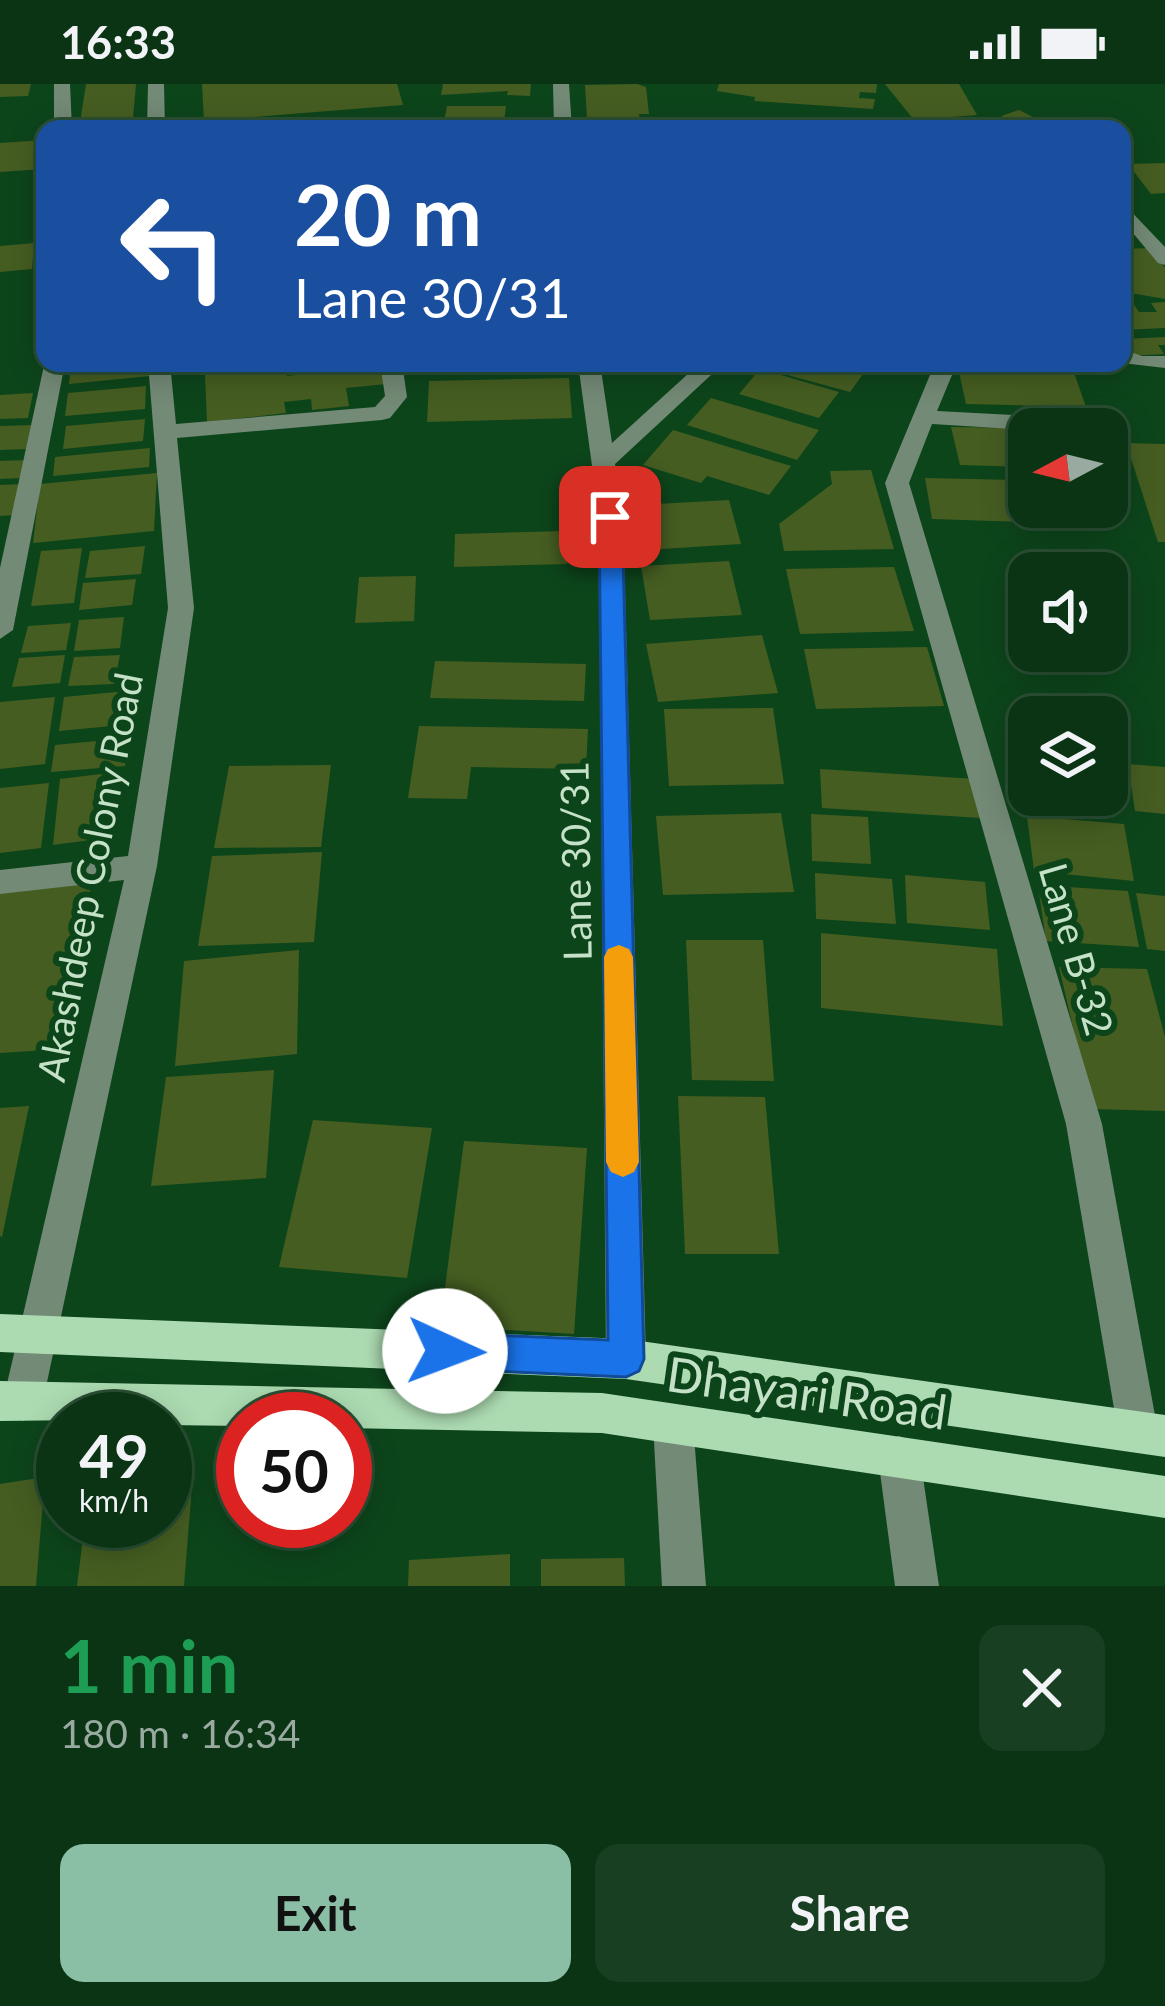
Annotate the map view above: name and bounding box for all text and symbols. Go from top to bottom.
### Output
text: 16:33 [60,15,176,69]
text: 20 m [294,163,482,264]
icon: left [96,168,252,324]
text: Lane 30/31 [294,265,571,330]
north arrow [1008,408,1128,528]
map controls [1008,408,1128,816]
pin [559,466,661,568]
icon: arrive [577,484,643,550]
button: sound [1008,552,1128,672]
street label: Akashdeep Colony Road [27,669,151,1085]
button: layers [1008,696,1128,816]
street label: Lane 30/31 [550,761,600,961]
street label: Lane B-32 [1031,858,1123,1040]
position arrow [382,1288,508,1414]
street label: Dhayari Road [663,1344,951,1440]
speed limit sign: 50 [216,1392,372,1548]
text: 49 [79,1419,149,1491]
text: km/h [79,1482,149,1518]
text: 1 min [60,1622,238,1708]
button: close [979,1625,1105,1751]
text: 180 m · 16:34 [60,1710,300,1756]
button: Exit [60,1844,571,1982]
button: Share [595,1844,1105,1982]

